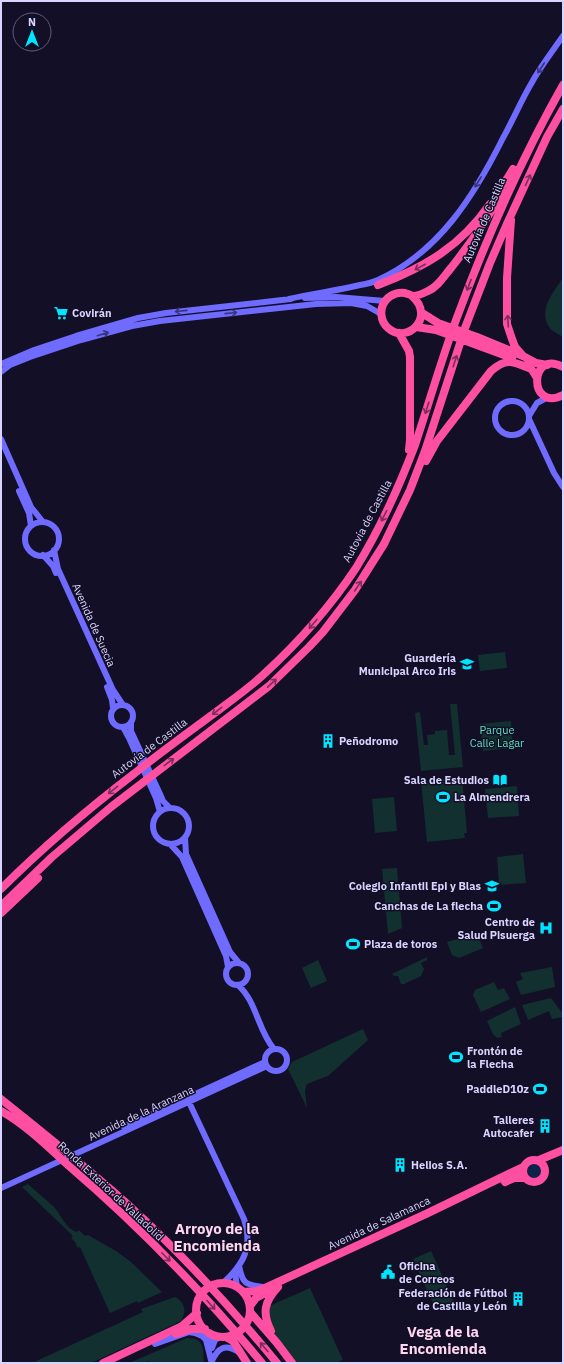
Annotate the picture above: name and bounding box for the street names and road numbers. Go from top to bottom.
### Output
street label: Autovía de Castilla [460,175,508,265]
street label: Autovía de Castilla [339,477,395,565]
street label: Avenida de Suecia [69,581,119,669]
street label: Autovía de Castilla [108,715,190,781]
street label: Avenida de la Aranzana [86,1082,196,1144]
street label: Ronda Exterior de Valladolid [55,1138,167,1244]
street label: Avenida de Salamanca [326,1193,433,1253]

